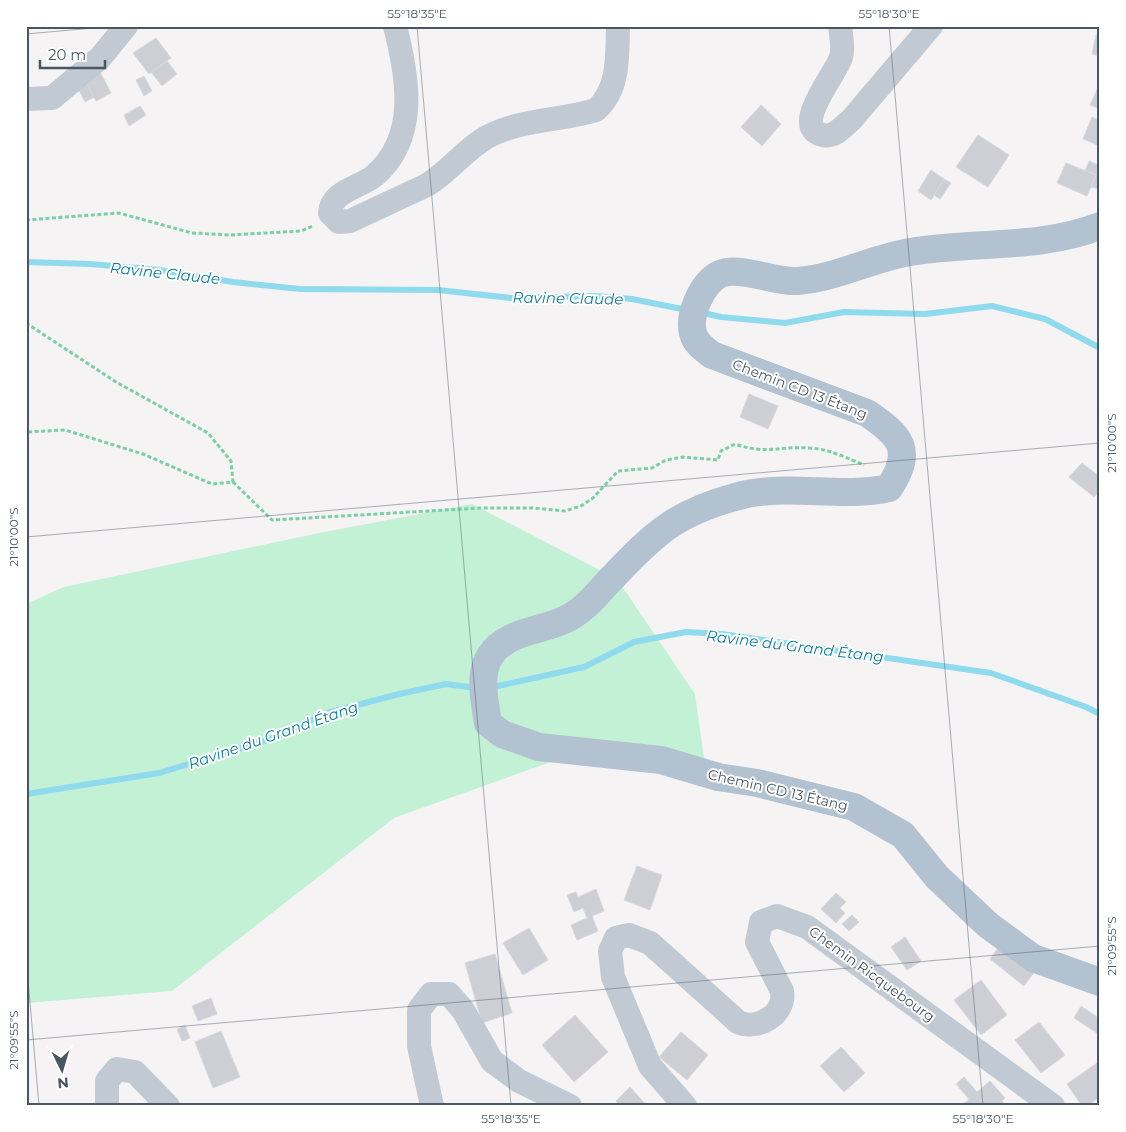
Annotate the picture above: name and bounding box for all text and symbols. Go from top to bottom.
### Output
text: 55°18'35"E [387,6,447,21]
text: 55°18'30"E [859,6,919,21]
scale bar [40,38,105,70]
text: 20 m [48,45,86,64]
water label: Ravine Claude [109,258,221,288]
water label: Ravine Claude [513,288,623,308]
street label: Chemin CD 13 Étang [730,355,870,423]
text: 21°10'00"S [1104,413,1119,473]
text: 21°10'00"S [6,507,21,567]
water label: Ravine du Grand Étang [705,626,885,666]
water label: Ravine du Grand Étang [185,697,361,773]
street label: Chemin CD 13 Étang [706,765,850,815]
text: 21°09'55"S [1104,916,1119,976]
street label: Chemin Ricquebourg [806,922,938,1026]
text: 21°09'55"S [6,1010,21,1070]
north arrow [38,1044,88,1094]
text: N [57,1073,70,1092]
text: 55°18'35"E [481,1111,541,1126]
text: 55°18'30"E [953,1111,1013,1126]

